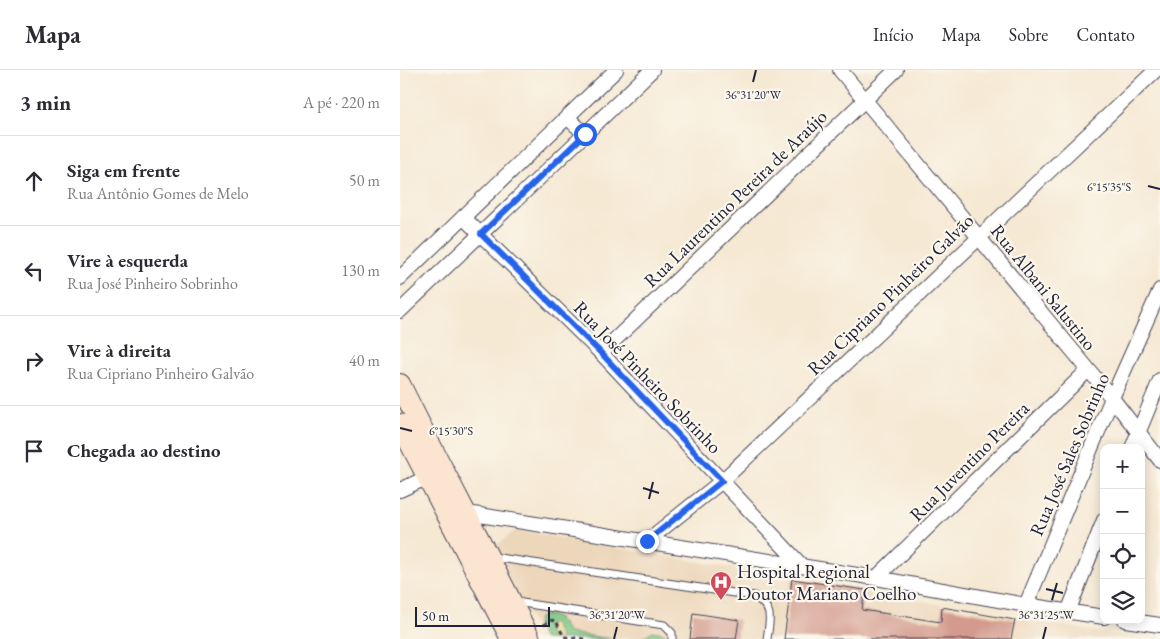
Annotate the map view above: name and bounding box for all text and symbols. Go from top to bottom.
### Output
text: Mapa [25,19,81,50]
text: Início [873,23,914,46]
text: Mapa [942,23,981,46]
text: Sobre [1009,23,1048,46]
text: Contato [1076,23,1135,46]
text: 36°31'20"W [725,87,782,103]
text: 3 min [20,89,71,116]
text: A pé · 220 m [303,92,380,113]
street label: Rua Laurentino Pereira de Araújo [638,104,833,293]
route start [574,123,597,146]
text: Siga em frente [67,158,180,183]
icon: ahead [20,167,48,195]
text: 50 m [349,170,380,191]
text: 6°15'35"S [1087,179,1132,195]
text: Rua Antônio Gomes de Melo [67,183,249,204]
street label: Rua Cipriano Pinheiro Galvão [802,208,979,381]
street label: Rua Albani Salustino [985,219,1102,356]
text: Vire à esquerda [67,248,188,273]
icon: left [20,257,48,285]
text: 130 m [341,260,380,281]
text: Rua José Pinheiro Sobrinho [67,273,238,294]
street label: Rua José Pinheiro Sobrinho [568,296,727,459]
text: Vire à direita [67,338,171,363]
icon: right [20,347,48,375]
text: 40 m [349,350,380,371]
text: Rua Cipriano Pinheiro Galvão [67,363,254,384]
street label: Rua José Sales Sobrinho [1024,369,1115,540]
street label: Rua Juventino Pereira [904,396,1035,527]
text: 6°15'30"S [429,423,474,439]
icon: arrive [20,437,48,465]
text: Chegada ao destino [67,438,221,463]
map controls [1100,444,1145,624]
button: + [1100,444,1145,489]
button: − [1100,489,1145,534]
route end [636,530,659,553]
button: locate [1100,534,1145,579]
place label: Hospital Regional Doutor Mariano Coelho [737,559,916,606]
hospital icon: Hospital Regional Doutor Mariano Coelho [709,570,733,601]
button: layers [1100,579,1145,624]
scale bar [415,604,550,627]
text: 50 m [422,607,449,625]
text: 36°31'20"W [589,607,646,623]
text: 36°31'25"W [1018,607,1075,623]

